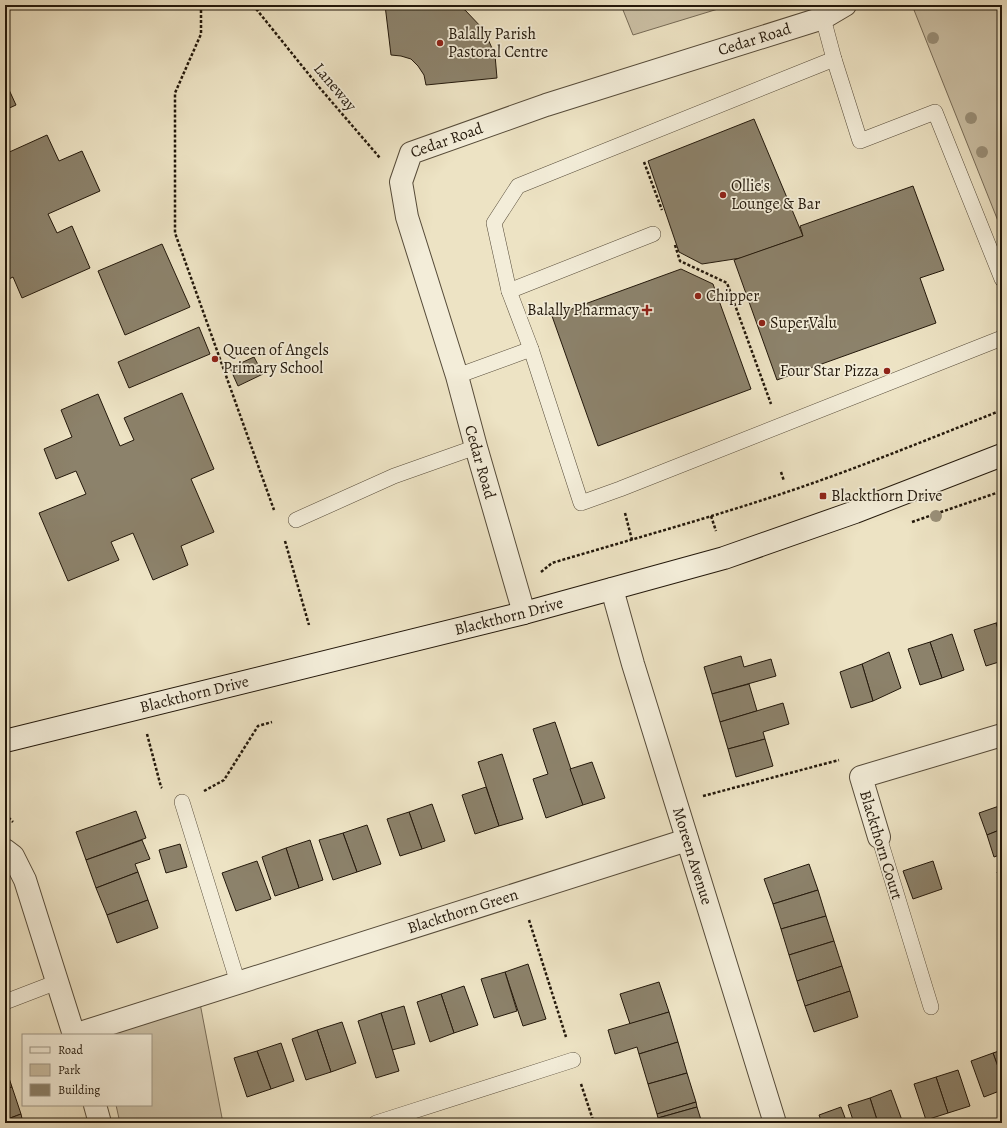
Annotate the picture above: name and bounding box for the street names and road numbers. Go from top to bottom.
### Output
street label: Cedar Road [715,18,794,61]
street label: Laneway [308,58,362,116]
street label: Cedar Road [407,117,486,163]
street label: Cedar Road [459,423,501,502]
street label: Blackthorn Drive [452,592,566,641]
street label: Blackthorn Drive [138,670,251,718]
street label: Blackthorn Court [854,788,908,902]
street label: Moreen Avenue [667,805,718,908]
street label: Blackthorn Green [405,883,521,939]

